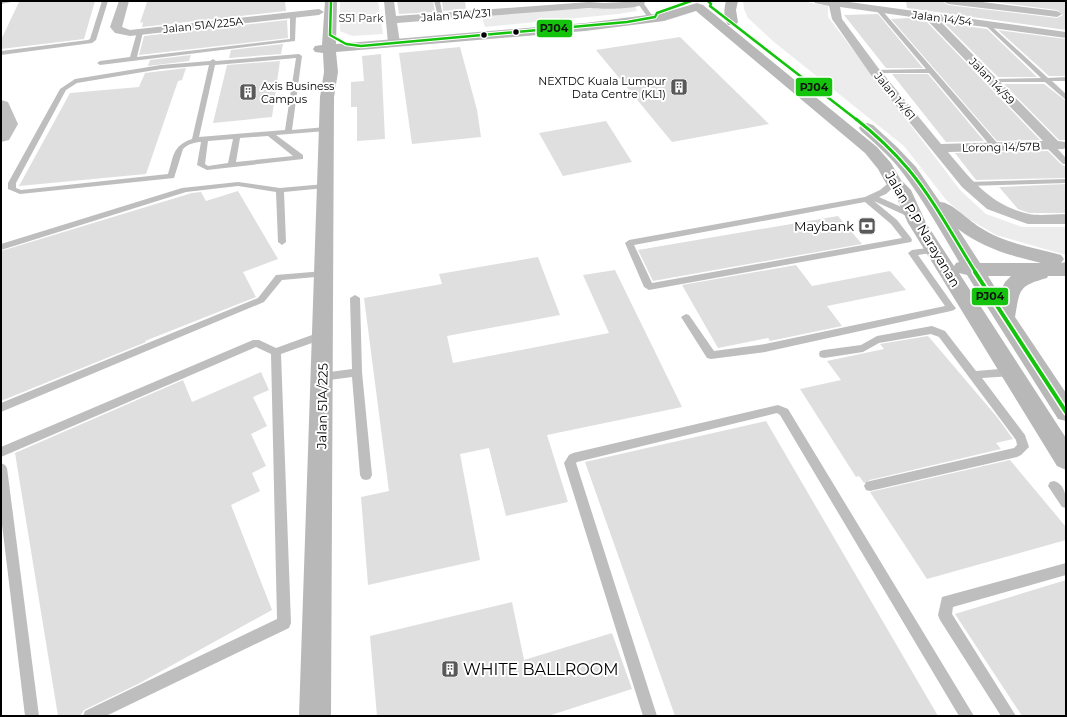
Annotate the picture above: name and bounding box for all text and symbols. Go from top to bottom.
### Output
street label: Jalan 51A/231 [419,6,492,25]
street label: Jalan 14/54 [910,7,974,29]
park label: S51 Park [339,11,384,25]
street label: Jalan 51A/225A [161,14,244,36]
line badge: PJ04 [536,19,573,38]
text: PJ04 [540,21,569,35]
unlabelled marker [511,27,521,37]
unlabelled marker [479,30,489,40]
street label: Jalan 14/59 [965,54,1018,108]
street label: Jalan 14/61 [871,68,919,123]
place label: NEXTDC Kuala Lumpur Data Centre (KL1) [538,74,666,101]
building icon: NEXTDC Kuala Lumpur Data Centre (KL1) [669,77,689,97]
line badge: PJ04 [795,77,833,97]
place label: Axis Business Campus [261,79,335,106]
text: PJ04 [800,80,829,94]
building icon: Axis Business Campus [238,82,258,102]
street label: Lorong 14/57B [962,139,1040,155]
street label: Jalan P.P Narayanan [882,167,964,290]
bank icon: Maybank [857,216,877,236]
place label: Maybank [794,218,854,234]
line badge: PJ04 [971,287,1009,306]
text: PJ04 [976,289,1005,303]
street label: Jalan 51A/225 [313,363,331,450]
building icon: WHITE BALLROOM [440,659,460,679]
place label: WHITE BALLROOM [463,660,618,679]

